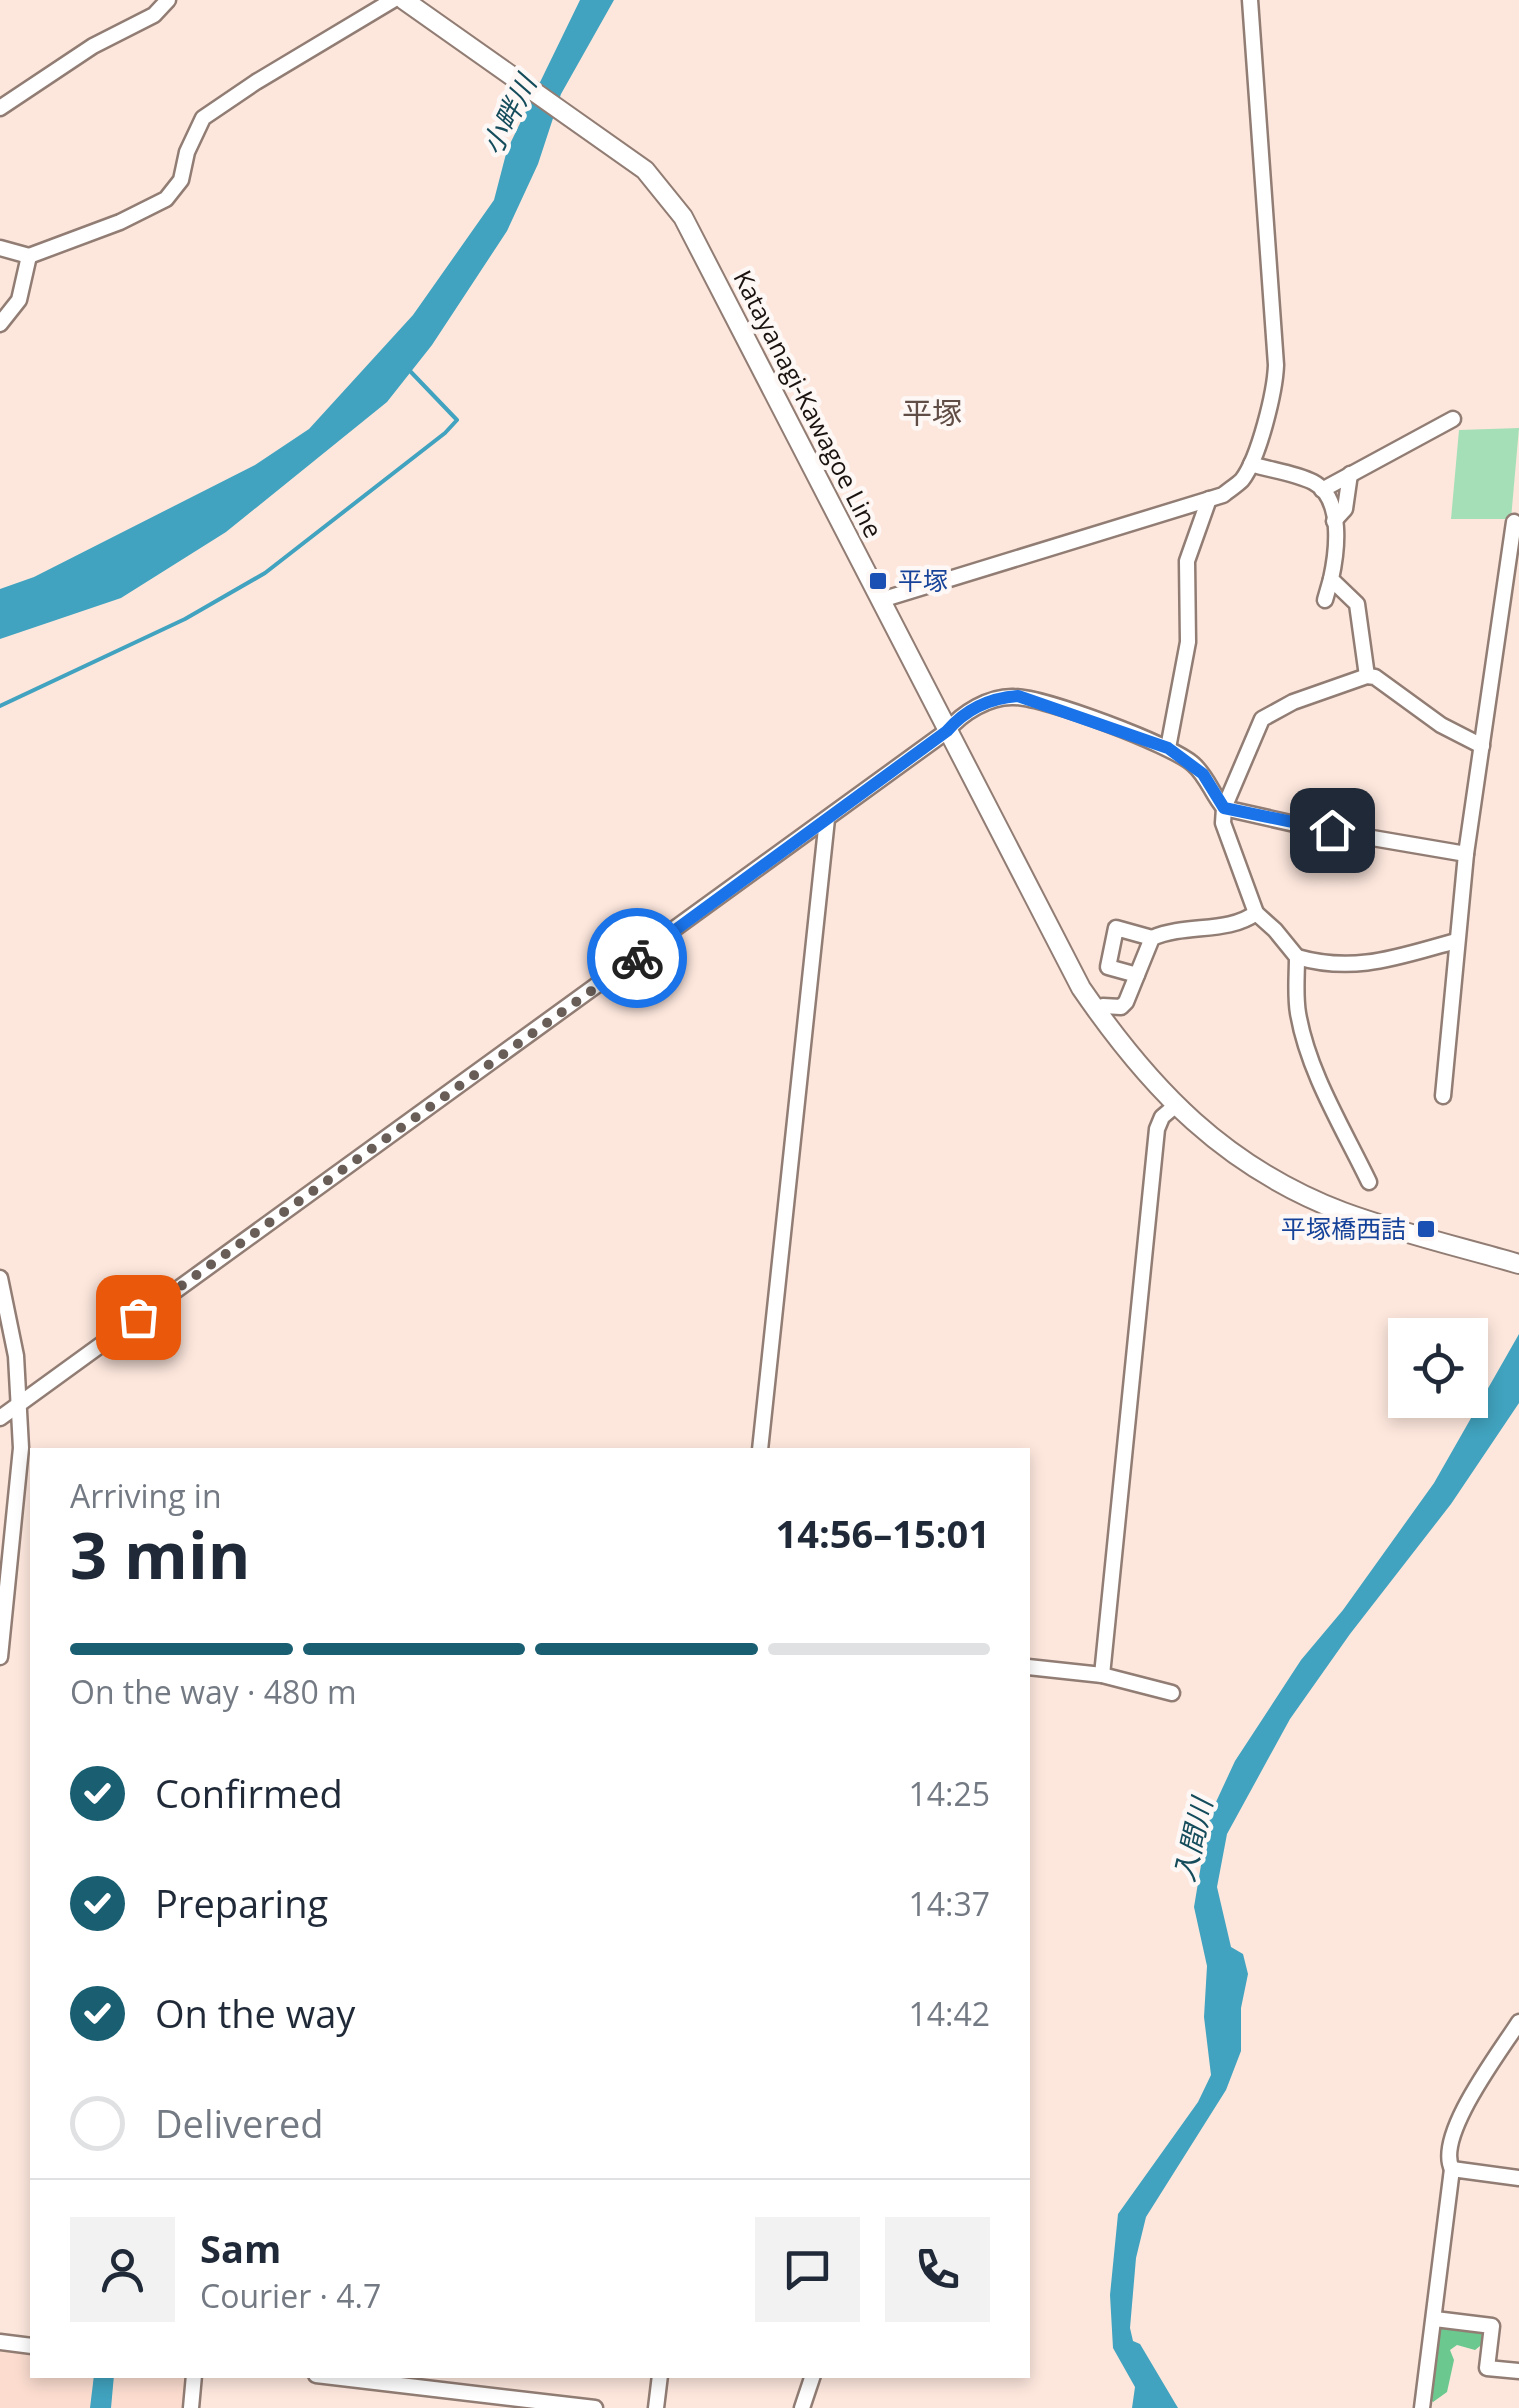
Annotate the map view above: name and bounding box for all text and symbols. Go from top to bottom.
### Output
water label: 小畔川 [472,66,545,161]
street label: Katayanagi-Kawagoe Line [727,264,891,543]
district label: 平塚 [902,392,962,433]
place label: 平塚 [898,563,948,597]
marker: 平塚 [867,570,889,592]
pin [1290,788,1375,873]
icon: home [1305,803,1360,858]
courier [587,908,687,1008]
icon: bike [610,931,665,986]
place label: 平塚橋西詰 [1281,1211,1406,1245]
marker: 平塚橋西詰 [1415,1218,1437,1240]
pin [96,1275,181,1360]
icon: bag [111,1290,166,1345]
map controls [1388,1318,1488,1418]
button: locate [1388,1318,1488,1418]
text: Arriving in [70,1474,222,1517]
text: 14:56–15:01 [776,1507,990,1559]
text: 3 min [70,1510,250,1598]
text: On the way · 480 m [70,1670,357,1713]
icon: check [70,1766,125,1821]
text: Confirmed [155,1767,343,1819]
text: 14:25 [908,1772,990,1815]
water label: 入間川 [1164,1792,1221,1885]
icon: check [70,1876,125,1931]
text: Preparing [155,1877,328,1929]
text: 14:37 [908,1882,990,1925]
icon: check [70,1986,125,2041]
text: On the way [155,1987,355,2039]
text: 14:42 [908,1992,990,2035]
text: Delivered [155,2097,324,2149]
button: person [70,2217,175,2322]
button: chat [755,2217,860,2322]
button: phone [885,2217,990,2322]
text: Sam [200,2222,281,2274]
text: Courier · 4.7 [200,2274,381,2317]

